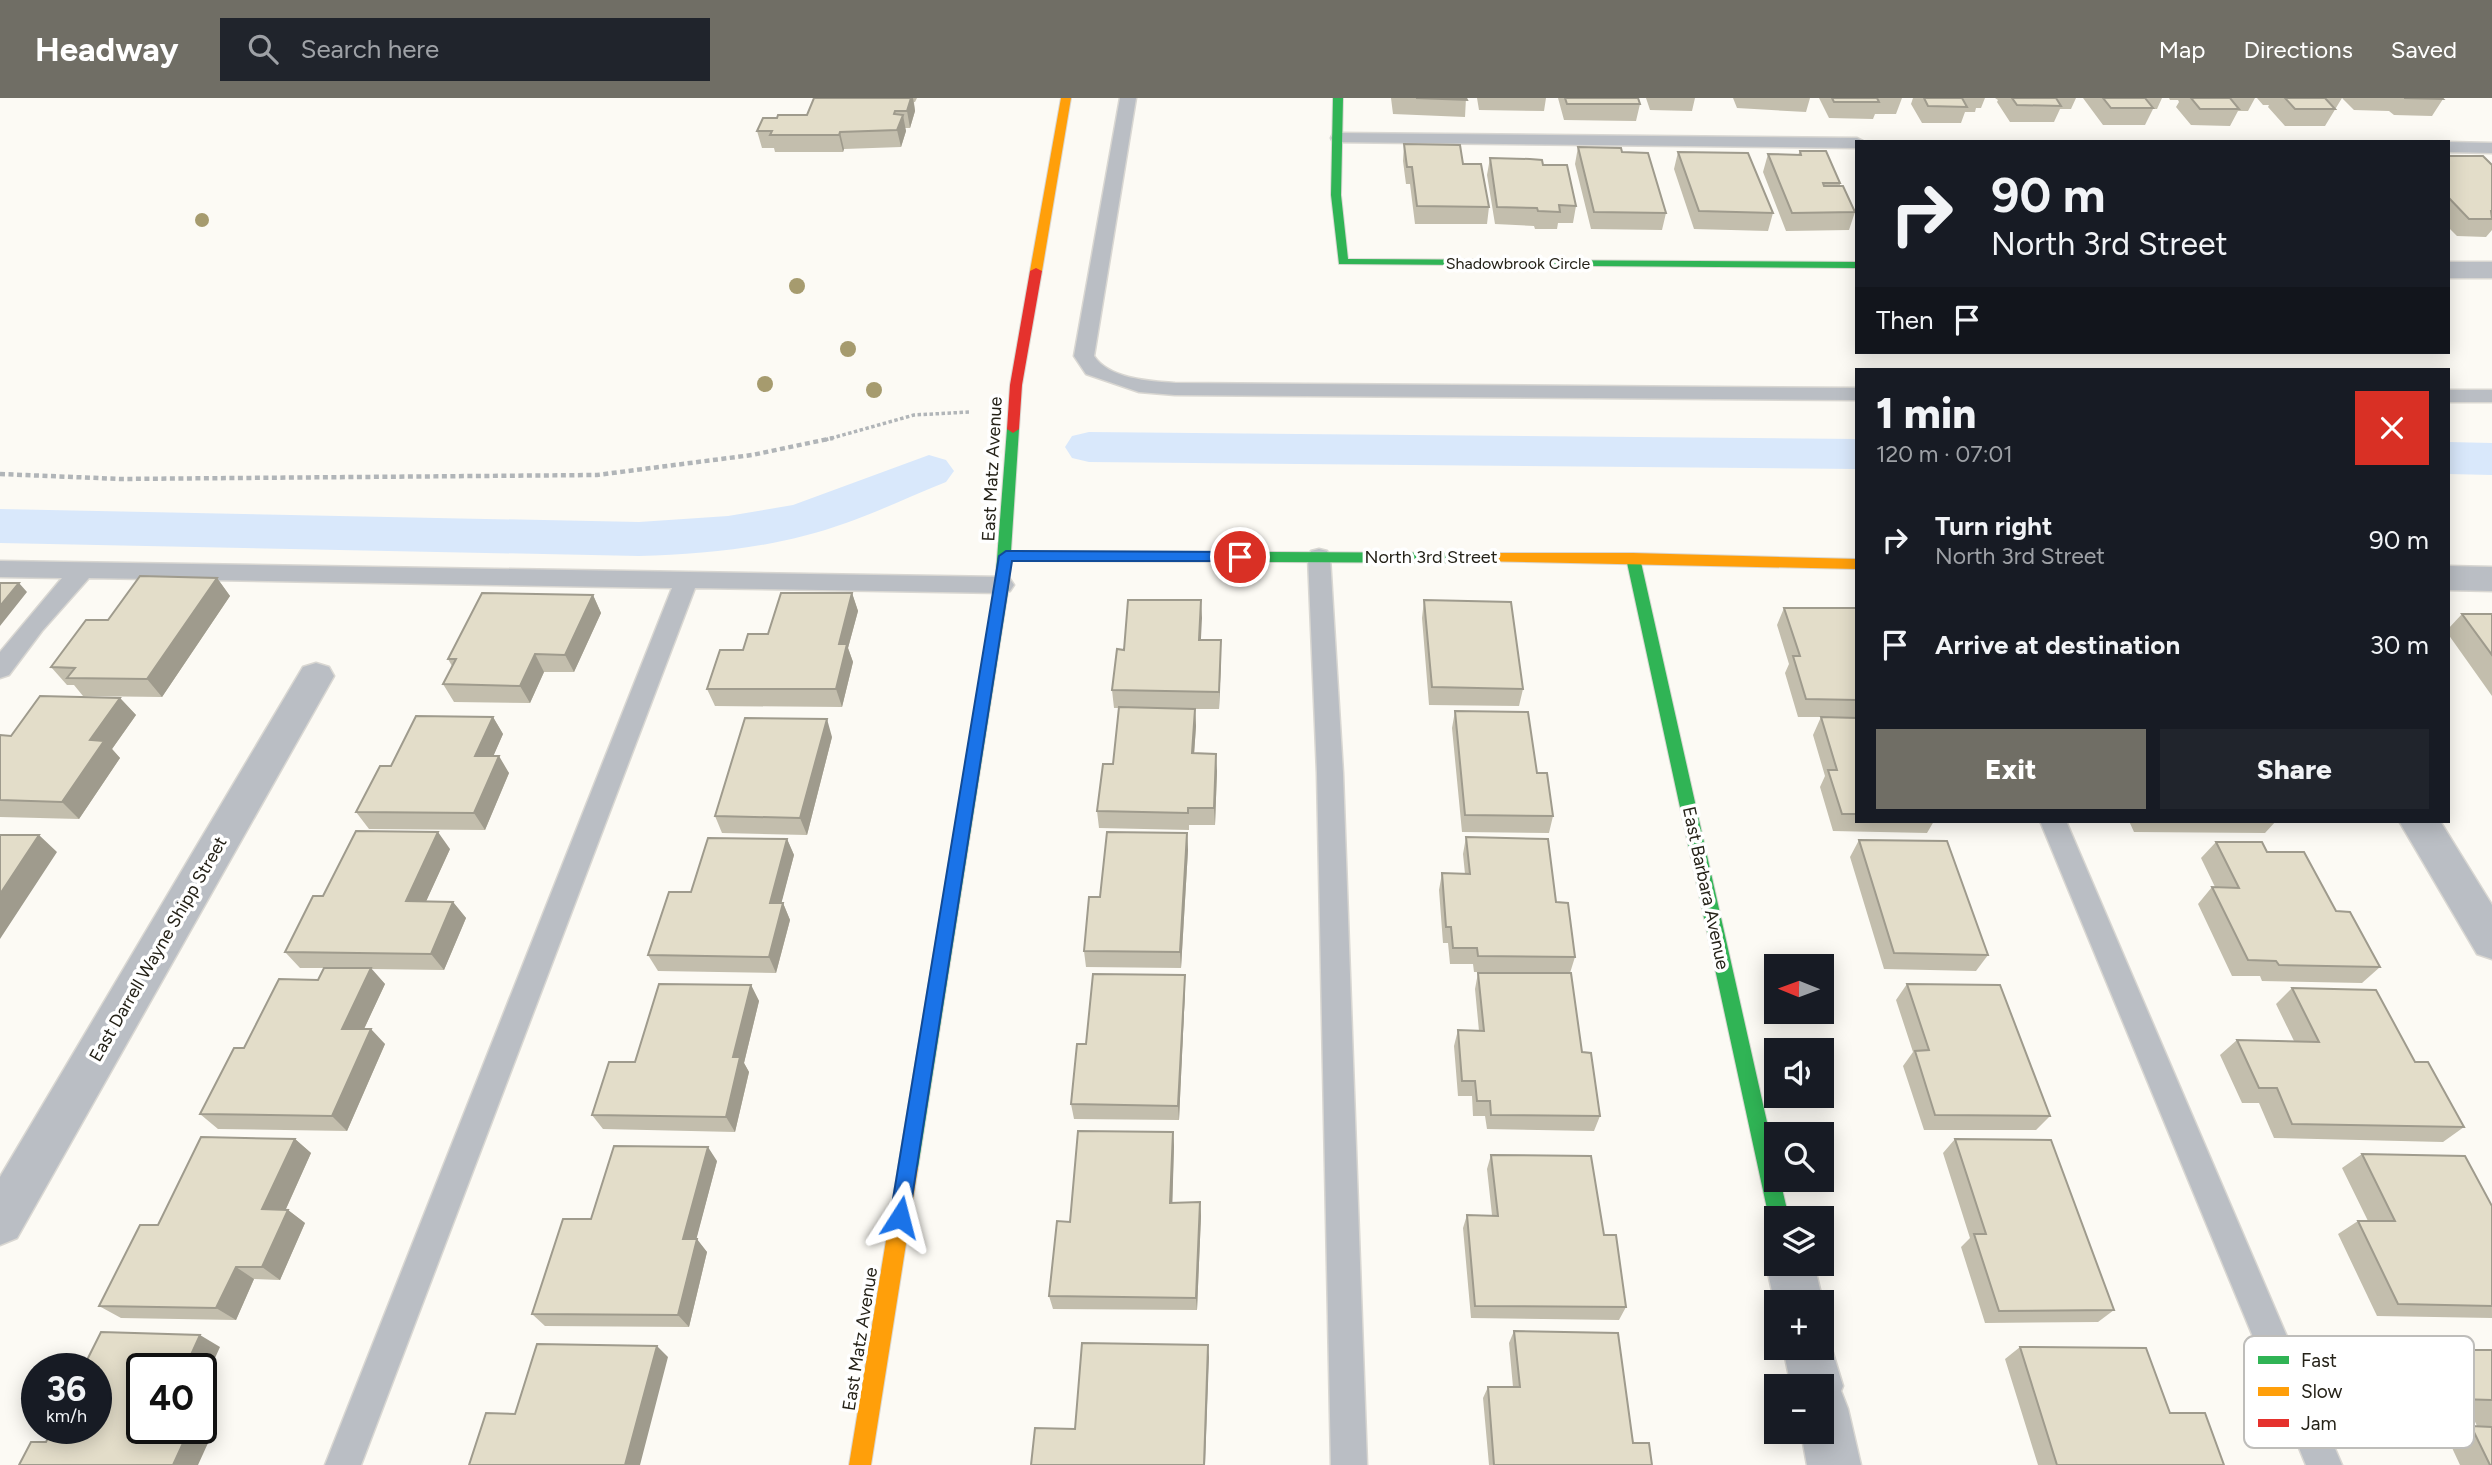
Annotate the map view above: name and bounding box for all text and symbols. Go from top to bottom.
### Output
search box [220,18,710,81]
text: Headway [35,30,178,69]
icon: search [244,30,282,68]
text: Search here [300,33,439,65]
text: Map [2159,35,2205,64]
text: Directions [2243,35,2353,64]
text: Saved [2391,35,2457,64]
text: 90 m [1991,165,2106,224]
icon: right [1876,168,1967,259]
text: North 3rd Street [1991,225,2227,263]
street label: Shadowbrook Circle [1446,254,1591,273]
icon: arrive [1948,301,1986,339]
text: Then [1876,304,1934,336]
text: 1 min [1876,388,1976,439]
button: close [2355,391,2429,465]
street label: East Matz Avenue [977,396,1007,542]
text: 120 m · 07:01 [1876,440,2013,468]
text: Turn right [1935,510,2052,542]
icon: right [1876,521,1914,559]
text: 90 m [2369,524,2429,556]
pin [1210,527,1270,587]
icon: arrive [1221,538,1259,576]
text: North 3rd Street [1935,542,2105,570]
street label: North 3rd Street [1364,546,1498,568]
icon: arrive [1876,626,1914,664]
text: Arrive at destination [1935,629,2180,661]
text: 30 m [2370,629,2429,661]
button: Exit [1876,729,2146,809]
button: Share [2160,729,2429,809]
street label: East Barbara Avenue [1678,805,1734,972]
street label: East Darrell Wayne Shipp Street [84,832,232,1065]
north arrow [1764,954,1834,1024]
map controls [1764,954,1834,1444]
button: sound [1764,1038,1834,1108]
button: search [1764,1122,1834,1192]
position arrow [863,1180,937,1254]
button: layers [1764,1206,1834,1276]
street label: East Matz Avenue [838,1266,882,1412]
button: + [1764,1290,1834,1360]
legend [2244,1336,2474,1448]
text: Fast [2301,1349,2337,1372]
speed limit sign: 40 [126,1353,217,1444]
text: 36 [47,1368,86,1410]
button: − [1764,1374,1834,1444]
text: Slow [2301,1380,2343,1403]
text: km/h [46,1405,87,1427]
text: Jam [2301,1412,2337,1435]

